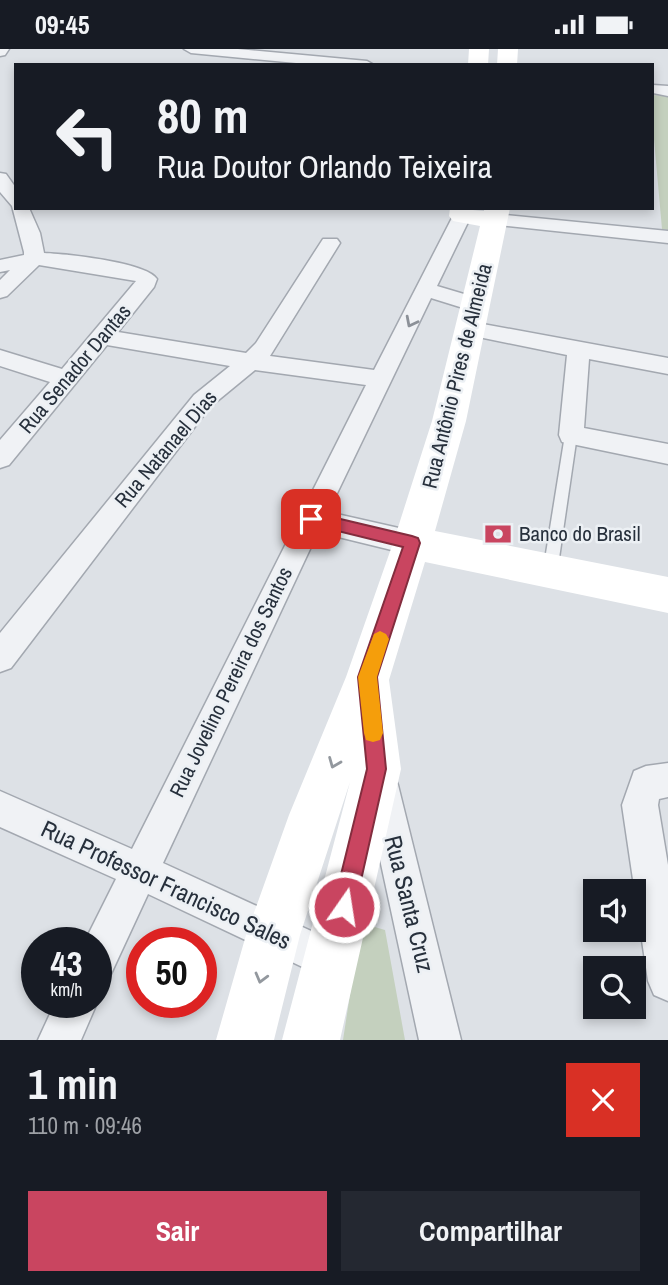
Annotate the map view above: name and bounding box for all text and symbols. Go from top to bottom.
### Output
text: 09:45 [35,7,90,42]
text: 80 m [157,82,249,148]
icon: left [42,91,133,182]
text: Rua Doutor Orlando Teixeira [157,145,492,188]
street label: Rua Antônio Pires de Almeida [415,260,499,491]
street label: Rua Senador Dantas [12,298,137,440]
one-way arrow [406,315,420,327]
street label: Rua Natanael Dias [108,384,223,514]
pin [281,489,341,549]
icon: arrive [292,500,330,538]
bank icon: Banco do Brasil [483,519,513,549]
place label: Banco do Brasil [519,519,641,548]
street label: Rua Jovelino Pereira dos Santos [162,562,299,802]
one-way arrow [328,756,342,768]
street label: Rua Professor Francisco Sales [36,812,297,956]
street label: Rua Santa Cruz [378,832,442,976]
position arrow [307,870,381,944]
map controls [583,879,646,1019]
button: sound [583,879,646,942]
speed limit sign: 50 [126,927,217,1018]
text: 43 [51,940,82,987]
button: search [583,956,646,1019]
one-way arrow [255,972,269,984]
text: km/h [51,977,83,1002]
text: 1 min [28,1056,118,1112]
button: close [566,1063,640,1137]
text: 110 m · 09:46 [28,1110,142,1141]
button: Sair [28,1191,327,1271]
button: Compartilhar [341,1191,640,1271]

